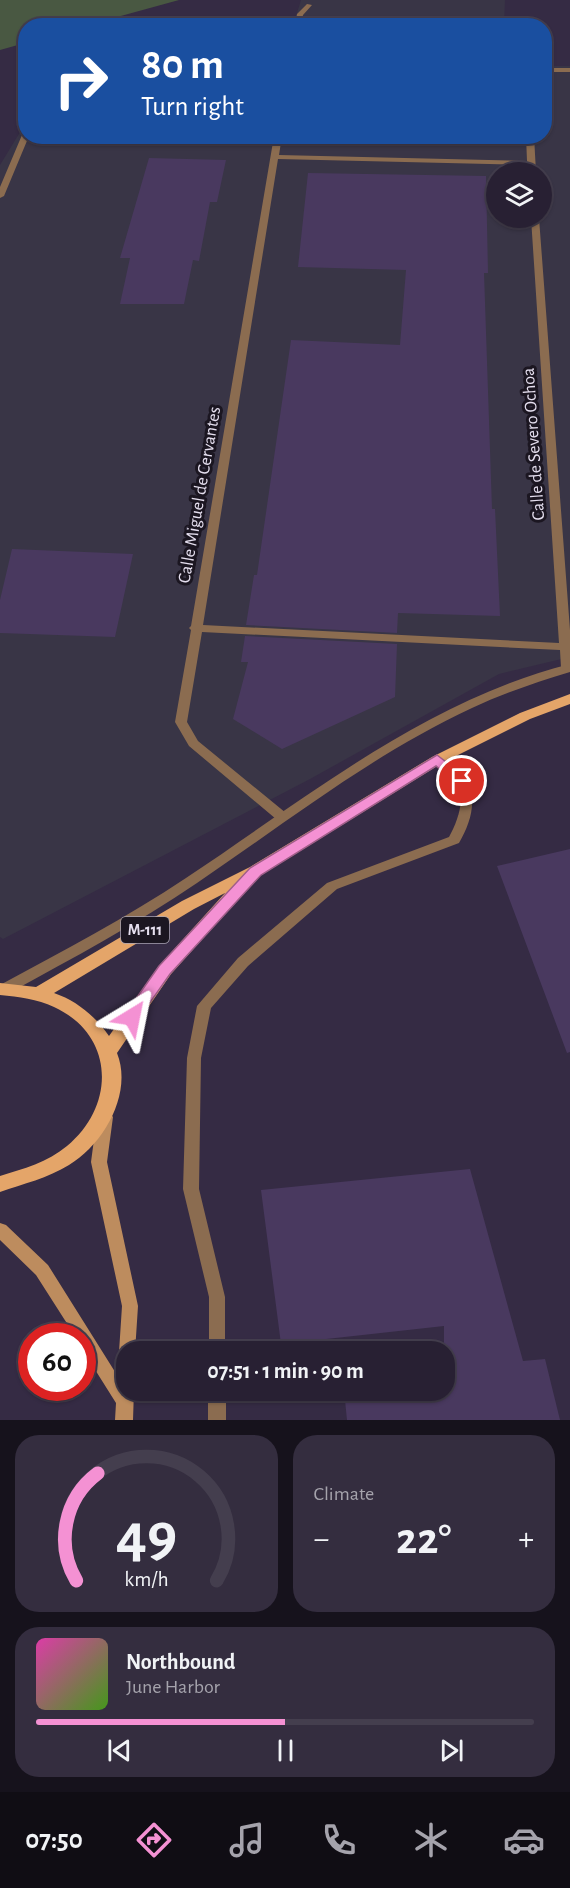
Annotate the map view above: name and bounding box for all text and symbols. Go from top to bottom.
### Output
icon: right [42,42,120,120]
text: 80 m [141,44,224,86]
text: Turn right [141,93,244,120]
map controls [486,162,552,228]
button: layers [486,162,552,228]
street label: Calle de Severo Ochoa [520,367,548,521]
street label: Calle Miguel de Cervantes [176,405,224,585]
pin [436,755,487,806]
icon: arrive [445,764,478,797]
road number: M-111 [121,917,169,943]
position arrow [100,985,164,1049]
speed limit sign: 60 [18,1323,96,1401]
text: 07:51 · 1 min · 90 m [207,1360,364,1382]
text: Climate [314,1484,374,1504]
text: 49 [115,1505,177,1567]
text: 22° [396,1517,452,1562]
text: − [314,1523,329,1556]
text: + [518,1523,534,1556]
text: km/h [124,1569,168,1590]
text: Northbound [126,1651,235,1673]
text: June Harbor [126,1677,220,1697]
icon: previous [103,1734,136,1767]
icon: pause [269,1734,302,1767]
icon: next [435,1734,468,1767]
icon: directions [133,1819,175,1861]
icon: music [226,1819,268,1861]
icon: phone [318,1819,360,1861]
icon: climate [410,1819,452,1861]
icon: car [503,1819,545,1861]
text: 07:50 [25,1826,83,1853]

